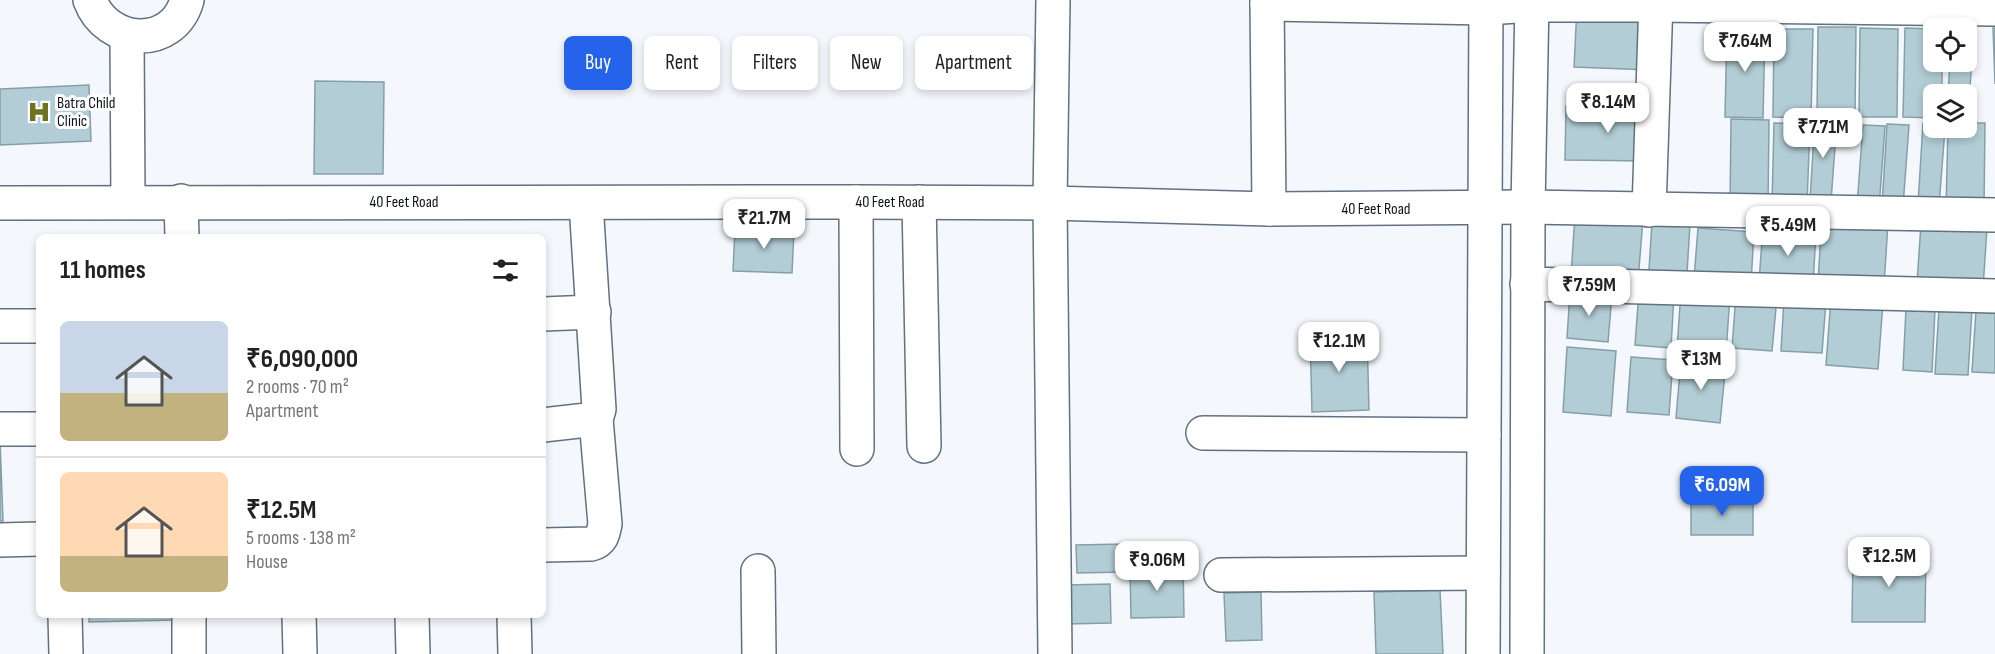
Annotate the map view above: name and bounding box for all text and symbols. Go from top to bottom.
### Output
map controls [1923,18,1977,138]
button: locate [1923,18,1977,72]
pin: ₹7.64M [1696,22,1794,73]
text: ₹7.64M [1718,29,1772,53]
chip: Buy [564,36,632,90]
chip: Rent [644,36,720,90]
chip: Filters [732,36,818,90]
chip: New [830,36,903,90]
chip: Apartment [915,36,1033,90]
pin: ₹8.14M [1559,83,1657,134]
button: layers [1923,84,1977,138]
text: ₹8.14M [1580,90,1636,114]
place label: Batra Child Clinic [57,94,115,131]
hospital icon: Batra Child Clinic [26,99,52,125]
pin: ₹7.71M [1774,108,1872,159]
text: ₹7.71M [1797,115,1849,139]
street label: 40 Feet Road [369,193,439,212]
street label: 40 Feet Road [855,193,925,212]
pin: ₹21.7M [715,199,813,250]
street label: 40 Feet Road [1341,200,1411,219]
text: ₹21.7M [737,206,791,230]
pin: ₹5.49M [1739,206,1837,257]
text: ₹5.49M [1760,213,1816,237]
icon: filters [489,254,522,287]
text: 11 homes [60,255,146,286]
pin: ₹7.59M [1540,266,1638,317]
text: ₹7.59M [1562,273,1616,297]
pin: ₹12.1M [1290,322,1388,373]
text: ₹12.1M [1312,329,1366,353]
pin: ₹13M [1665,340,1737,391]
text: ₹6,090,000 [246,344,358,375]
icon: home [108,345,180,417]
text: ₹13M [1681,347,1721,371]
text: 2 rooms · 70 m² [246,375,349,399]
text: Apartment [246,399,319,423]
pin: ₹6.09M [1673,466,1771,517]
text: ₹6.09M [1694,473,1750,497]
text: ₹12.5M [246,495,317,526]
icon: home [108,496,180,568]
text: 5 rooms · 138 m² [246,526,356,550]
pin: ₹12.5M [1840,537,1938,588]
pin: ₹9.06M [1108,541,1206,592]
text: ₹12.5M [1862,544,1916,568]
text: ₹9.06M [1129,548,1185,572]
text: House [246,550,288,574]

